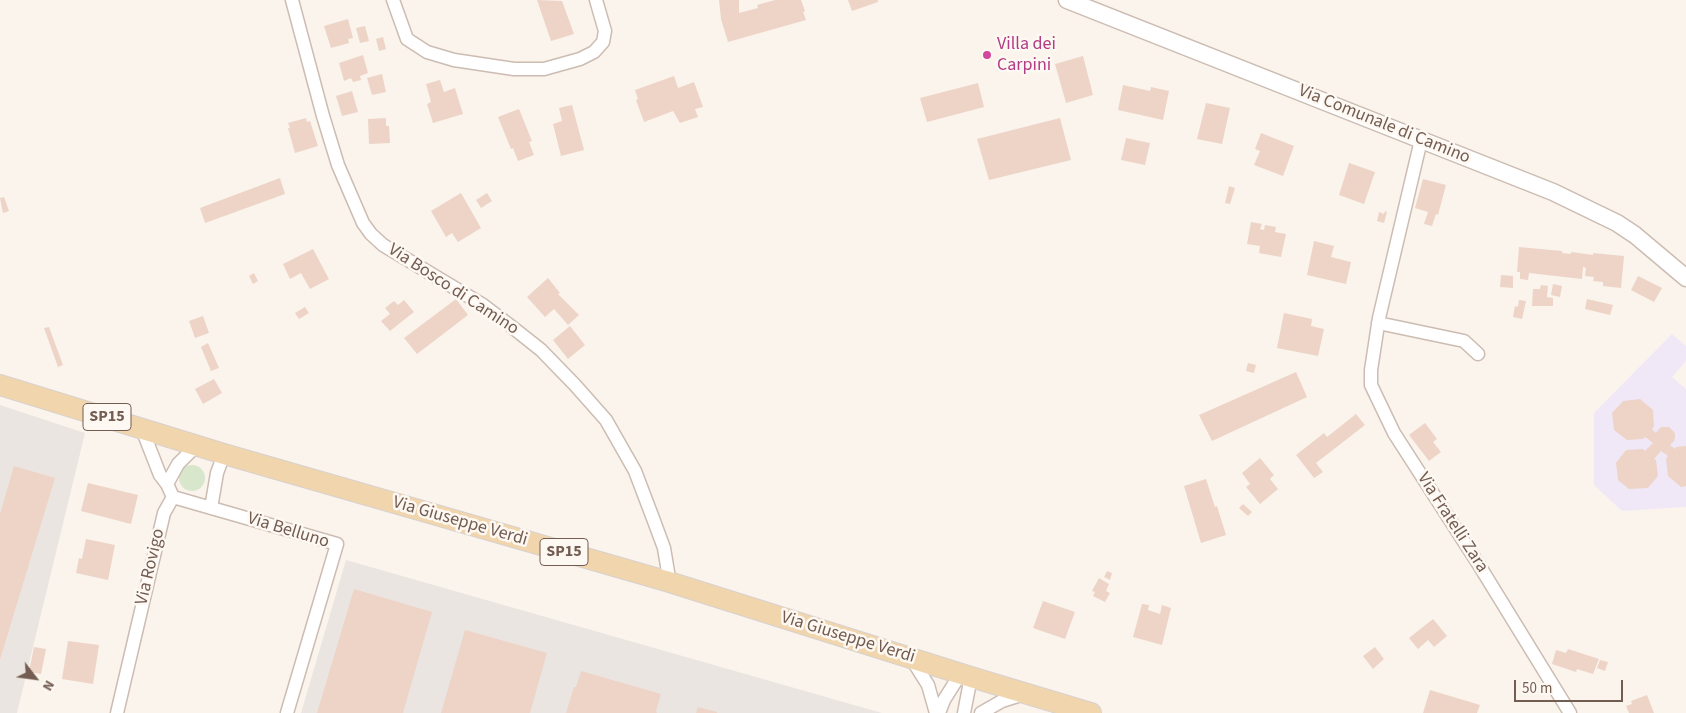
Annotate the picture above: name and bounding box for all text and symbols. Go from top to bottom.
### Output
place label: Villa dei Carpini [997,34,1056,76]
marker: Villa dei Carpini [981,49,993,61]
street label: Via Comunale di Camino [1295,81,1473,169]
street label: Via Bosco di Camino [383,240,523,340]
road number: SP15 [83,404,131,431]
street label: Via Fratelli Zara [1412,469,1492,577]
street label: Via Giuseppe Verdi [390,492,530,552]
street label: Via Belluno [244,508,332,554]
street label: Via Rovigo [132,527,170,607]
road number: SP15 [540,538,588,566]
street label: Via Giuseppe Verdi [778,607,918,669]
north arrow [10,653,60,703]
scale bar [1516,670,1625,702]
text: N [37,676,59,695]
text: 50 m [1522,678,1552,699]

